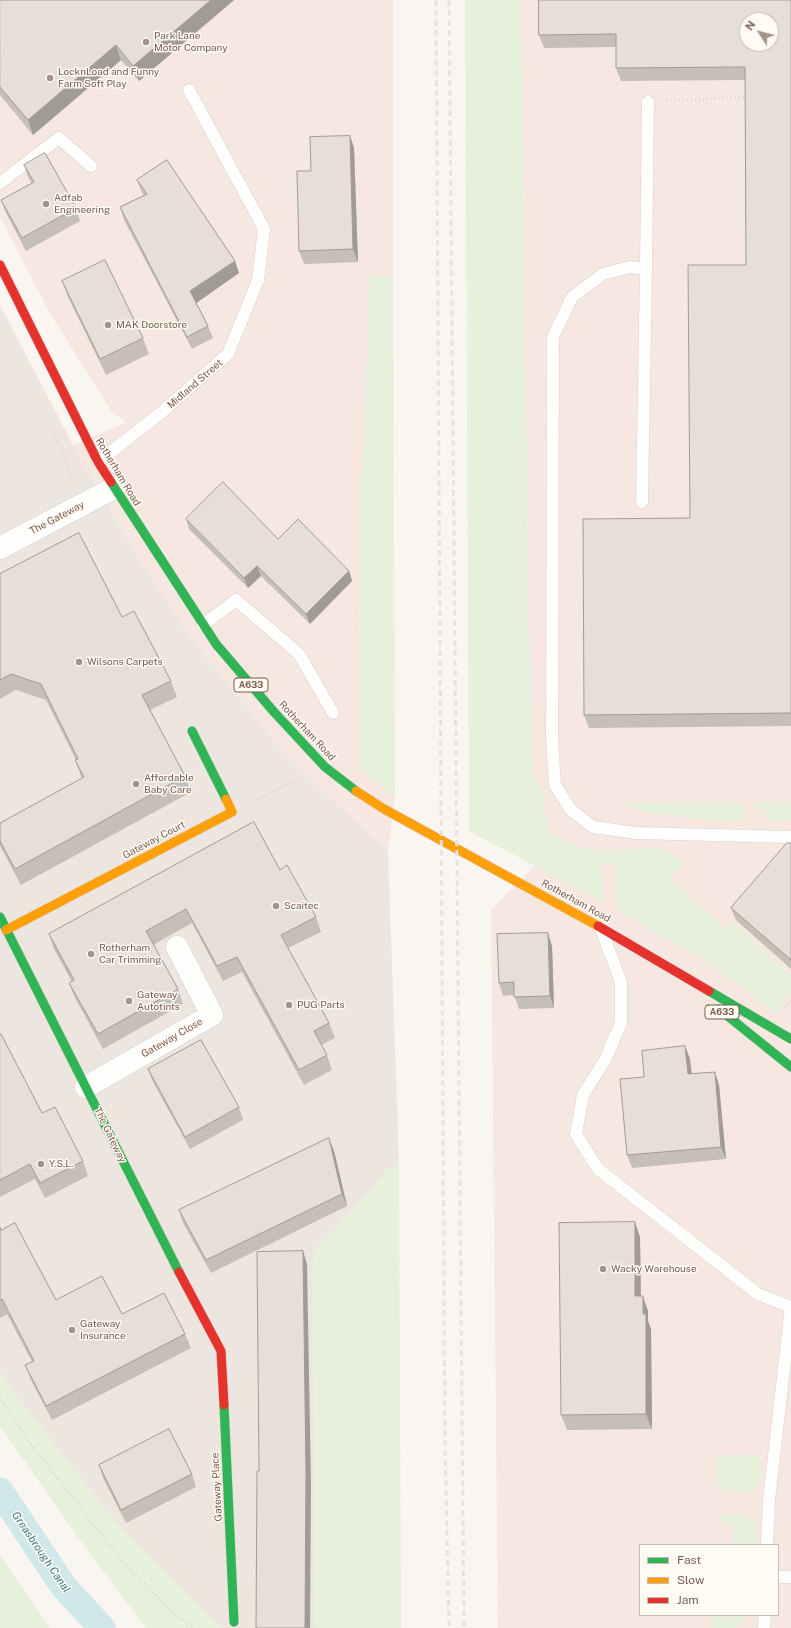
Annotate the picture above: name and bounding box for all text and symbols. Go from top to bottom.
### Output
north arrow [739,12,779,52]
text: N [743,19,757,33]
place label: Park Lane Motor Company [154,30,228,54]
marker: Park Lane Motor Company [141,37,151,47]
place label: LocknLoad and Funny Farm Soft Play [58,66,159,90]
marker: LocknLoad and Funny Farm Soft Play [45,73,55,83]
place label: Adfab Engineering [54,192,110,216]
marker: Adfab Engineering [41,199,51,209]
place label: MAK Doorstore [116,319,187,331]
marker: MAK Doorstore [103,320,113,330]
street label: Midland Street [165,357,225,411]
street label: Rotherham Road [93,436,143,508]
street label: The Gateway [28,499,86,537]
place label: Wilsons Carpets [87,656,162,668]
marker: Wilsons Carpets [74,657,84,667]
road number: A633 [234,678,268,692]
street label: Rotherham Road [276,699,338,763]
place label: Affordable Baby Care [144,772,194,796]
marker: Affordable Baby Care [131,779,141,789]
street label: Gateway Court [121,819,187,861]
street label: Rotherham Road [539,877,613,925]
place label: Scaitec [284,900,319,912]
marker: Scaitec [271,901,281,911]
place label: Rotherham Car Trimming [99,942,162,966]
marker: Rotherham Car Trimming [86,949,96,959]
place label: Gateway Autotints [137,989,180,1012]
marker: Gateway Autotints [124,996,134,1006]
place label: PUG Parts [297,999,345,1011]
marker: PUG Parts [284,1000,294,1010]
road number: A633 [705,1005,739,1019]
street label: Gateway Close [139,1016,205,1060]
street label: The Gateway [91,1105,129,1165]
place label: Y.S.L. [49,1158,73,1170]
marker: Y.S.L. [36,1159,46,1169]
place label: Wacky Warehouse [611,1263,697,1275]
marker: Wacky Warehouse [598,1264,608,1274]
place label: Gateway Insurance [80,1318,126,1342]
marker: Gateway Insurance [67,1325,77,1335]
street label: Gateway Place [209,1452,225,1522]
water label: Greasbrough Canal [9,1509,73,1595]
legend [639,1544,779,1616]
text: Fast [677,1553,701,1567]
text: Slow [677,1573,704,1587]
text: Jam [677,1593,699,1607]

